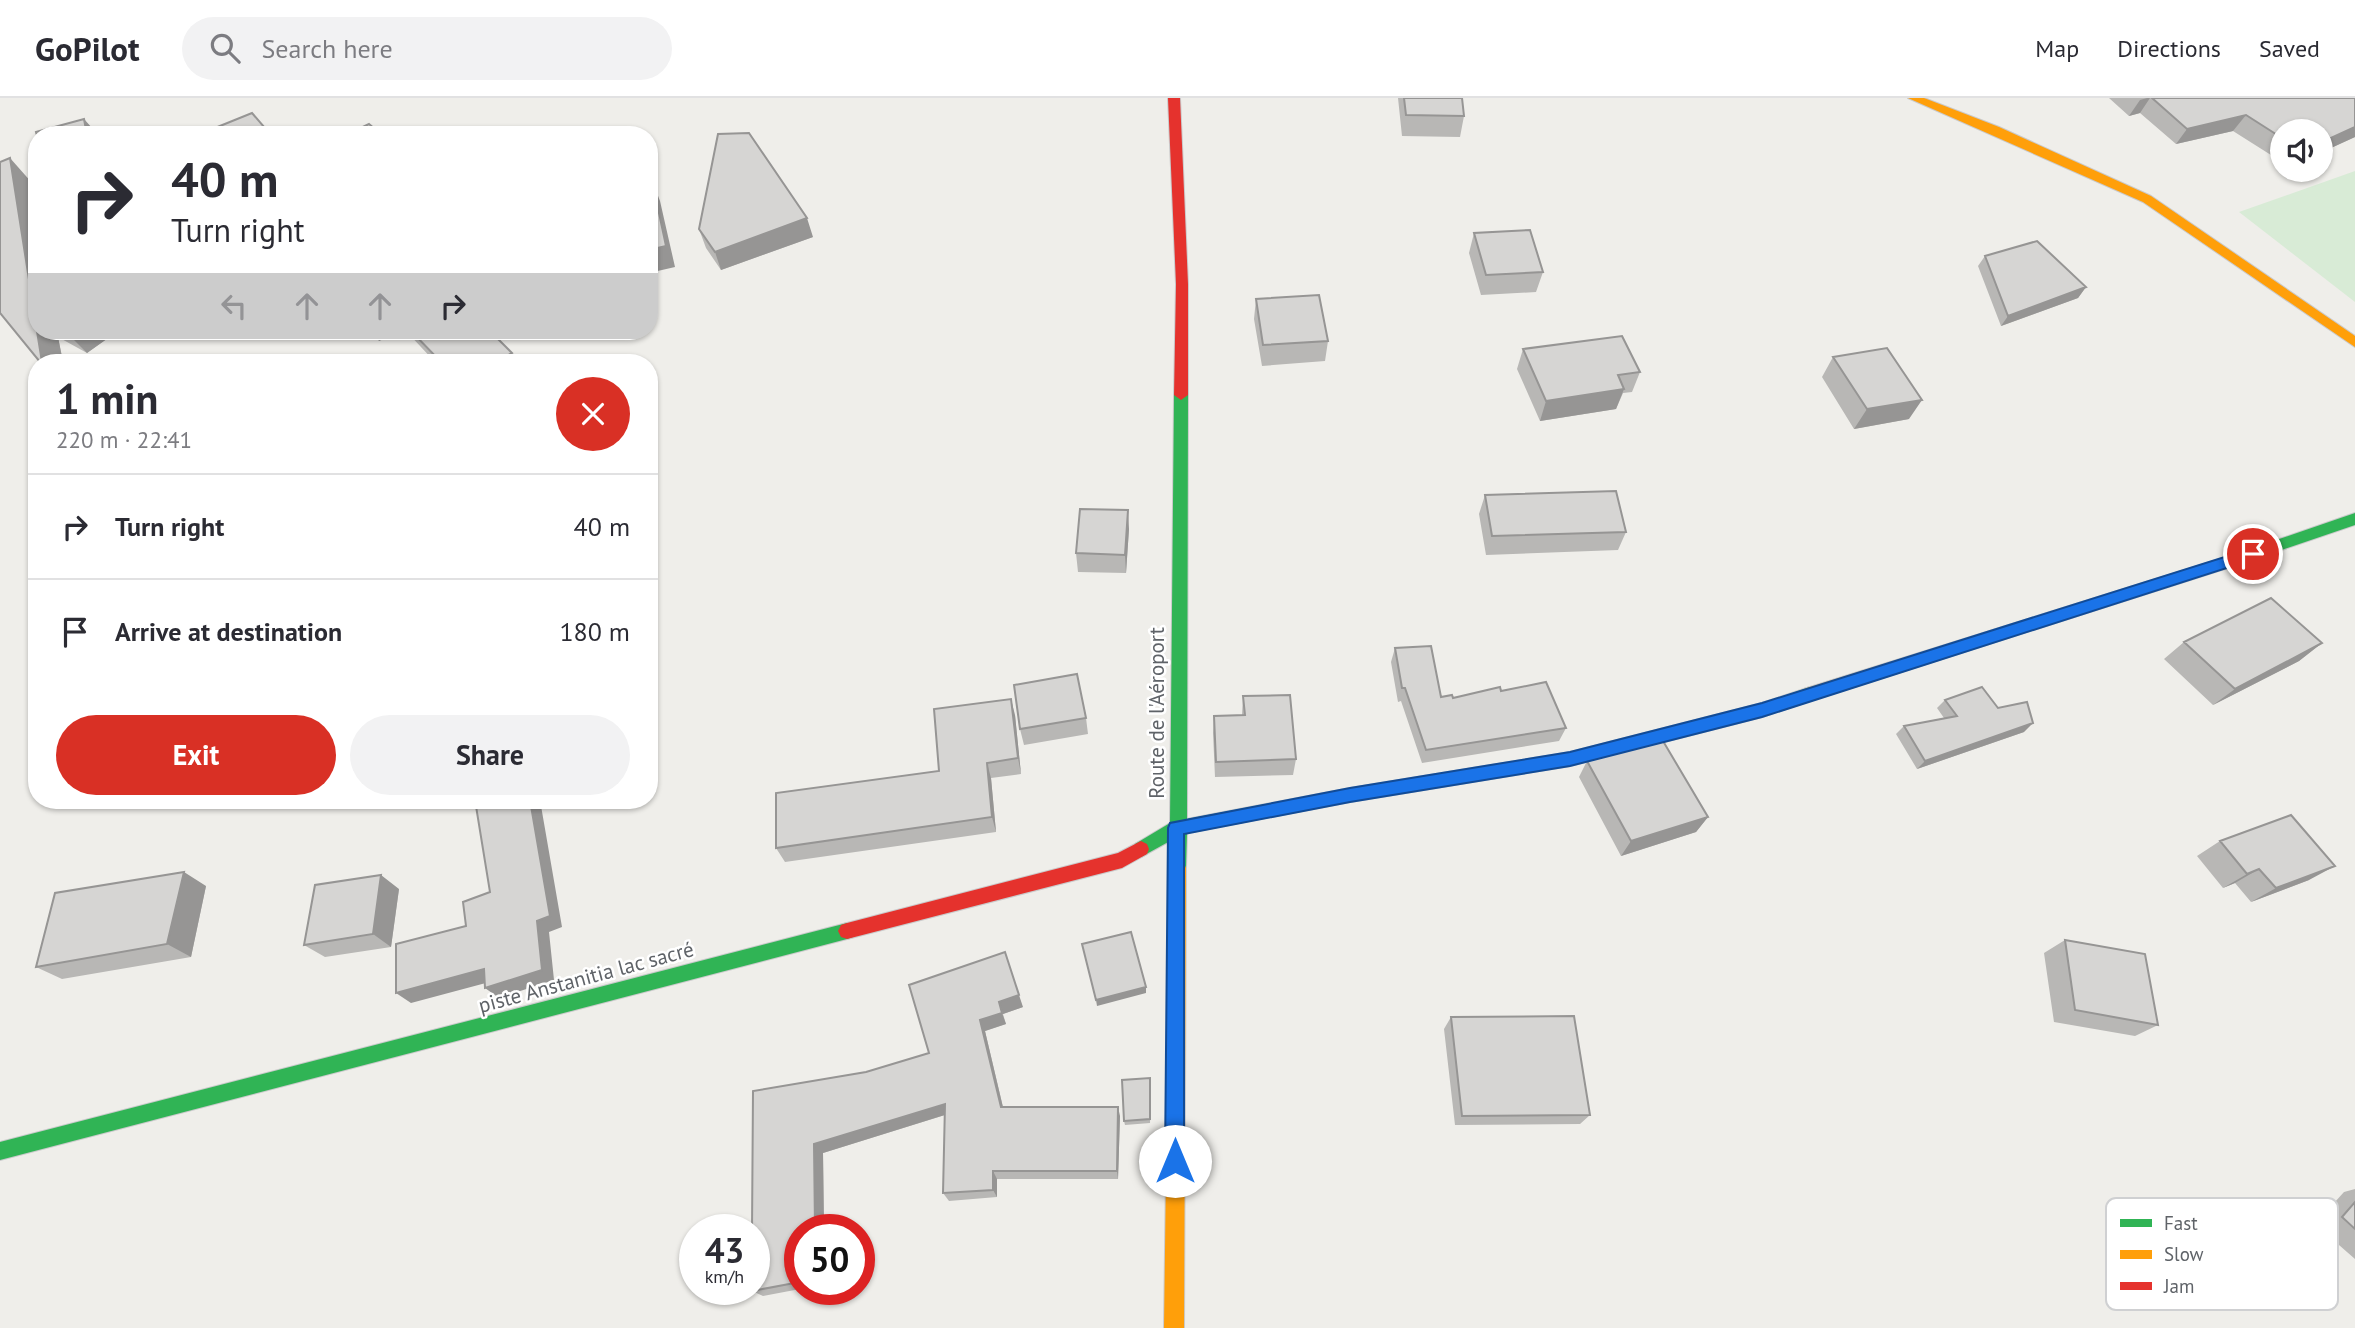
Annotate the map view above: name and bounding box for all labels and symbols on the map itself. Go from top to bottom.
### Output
pin [2223,524,2283,584]
street label: Route de l'Aéroport [1143,627,1170,799]
street label: piste Anstanitia lac sacré [475,935,697,1019]
position arrow [1138,1124,1212,1198]
legend [2106,1198,2338,1310]
text: Fast [2164,1211,2198,1235]
speed limit sign: 50 [784,1214,875,1305]
text: Slow [2164,1242,2204,1266]
text: Jam [2163,1274,2194,1298]

